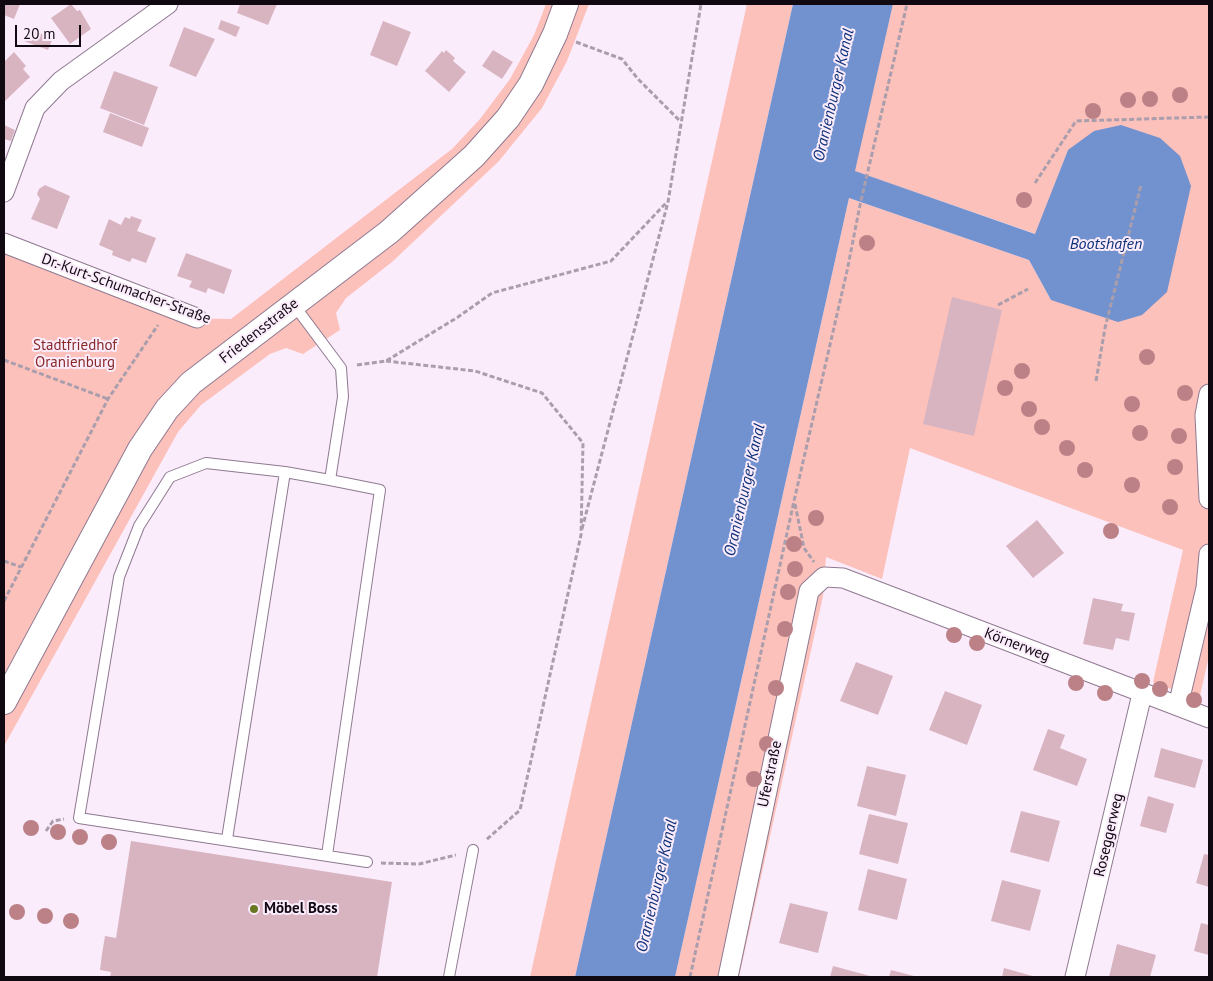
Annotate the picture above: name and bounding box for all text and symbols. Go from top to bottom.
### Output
scale bar [18,15,84,47]
text: 20 m [23,24,56,43]
water label: Oranienburger Kanal [809,27,859,163]
water label: Bootshafen [1070,234,1142,254]
street label: Dr.-Kurt-Schumacher-Straße [39,250,213,328]
street label: Friedensstraße [216,295,302,367]
park label: Stadtfriedhof Oranienburg [33,337,117,372]
water label: Oranienburger Kanal [720,422,770,558]
street label: Körnerweg [982,624,1052,666]
street label: Uferstraße [754,739,786,809]
street label: Roseggerweg [1091,791,1127,879]
water label: Oranienburger Kanal [632,818,682,954]
place label: Möbel Boss [264,900,337,918]
marker: Möbel Boss [248,903,260,915]

